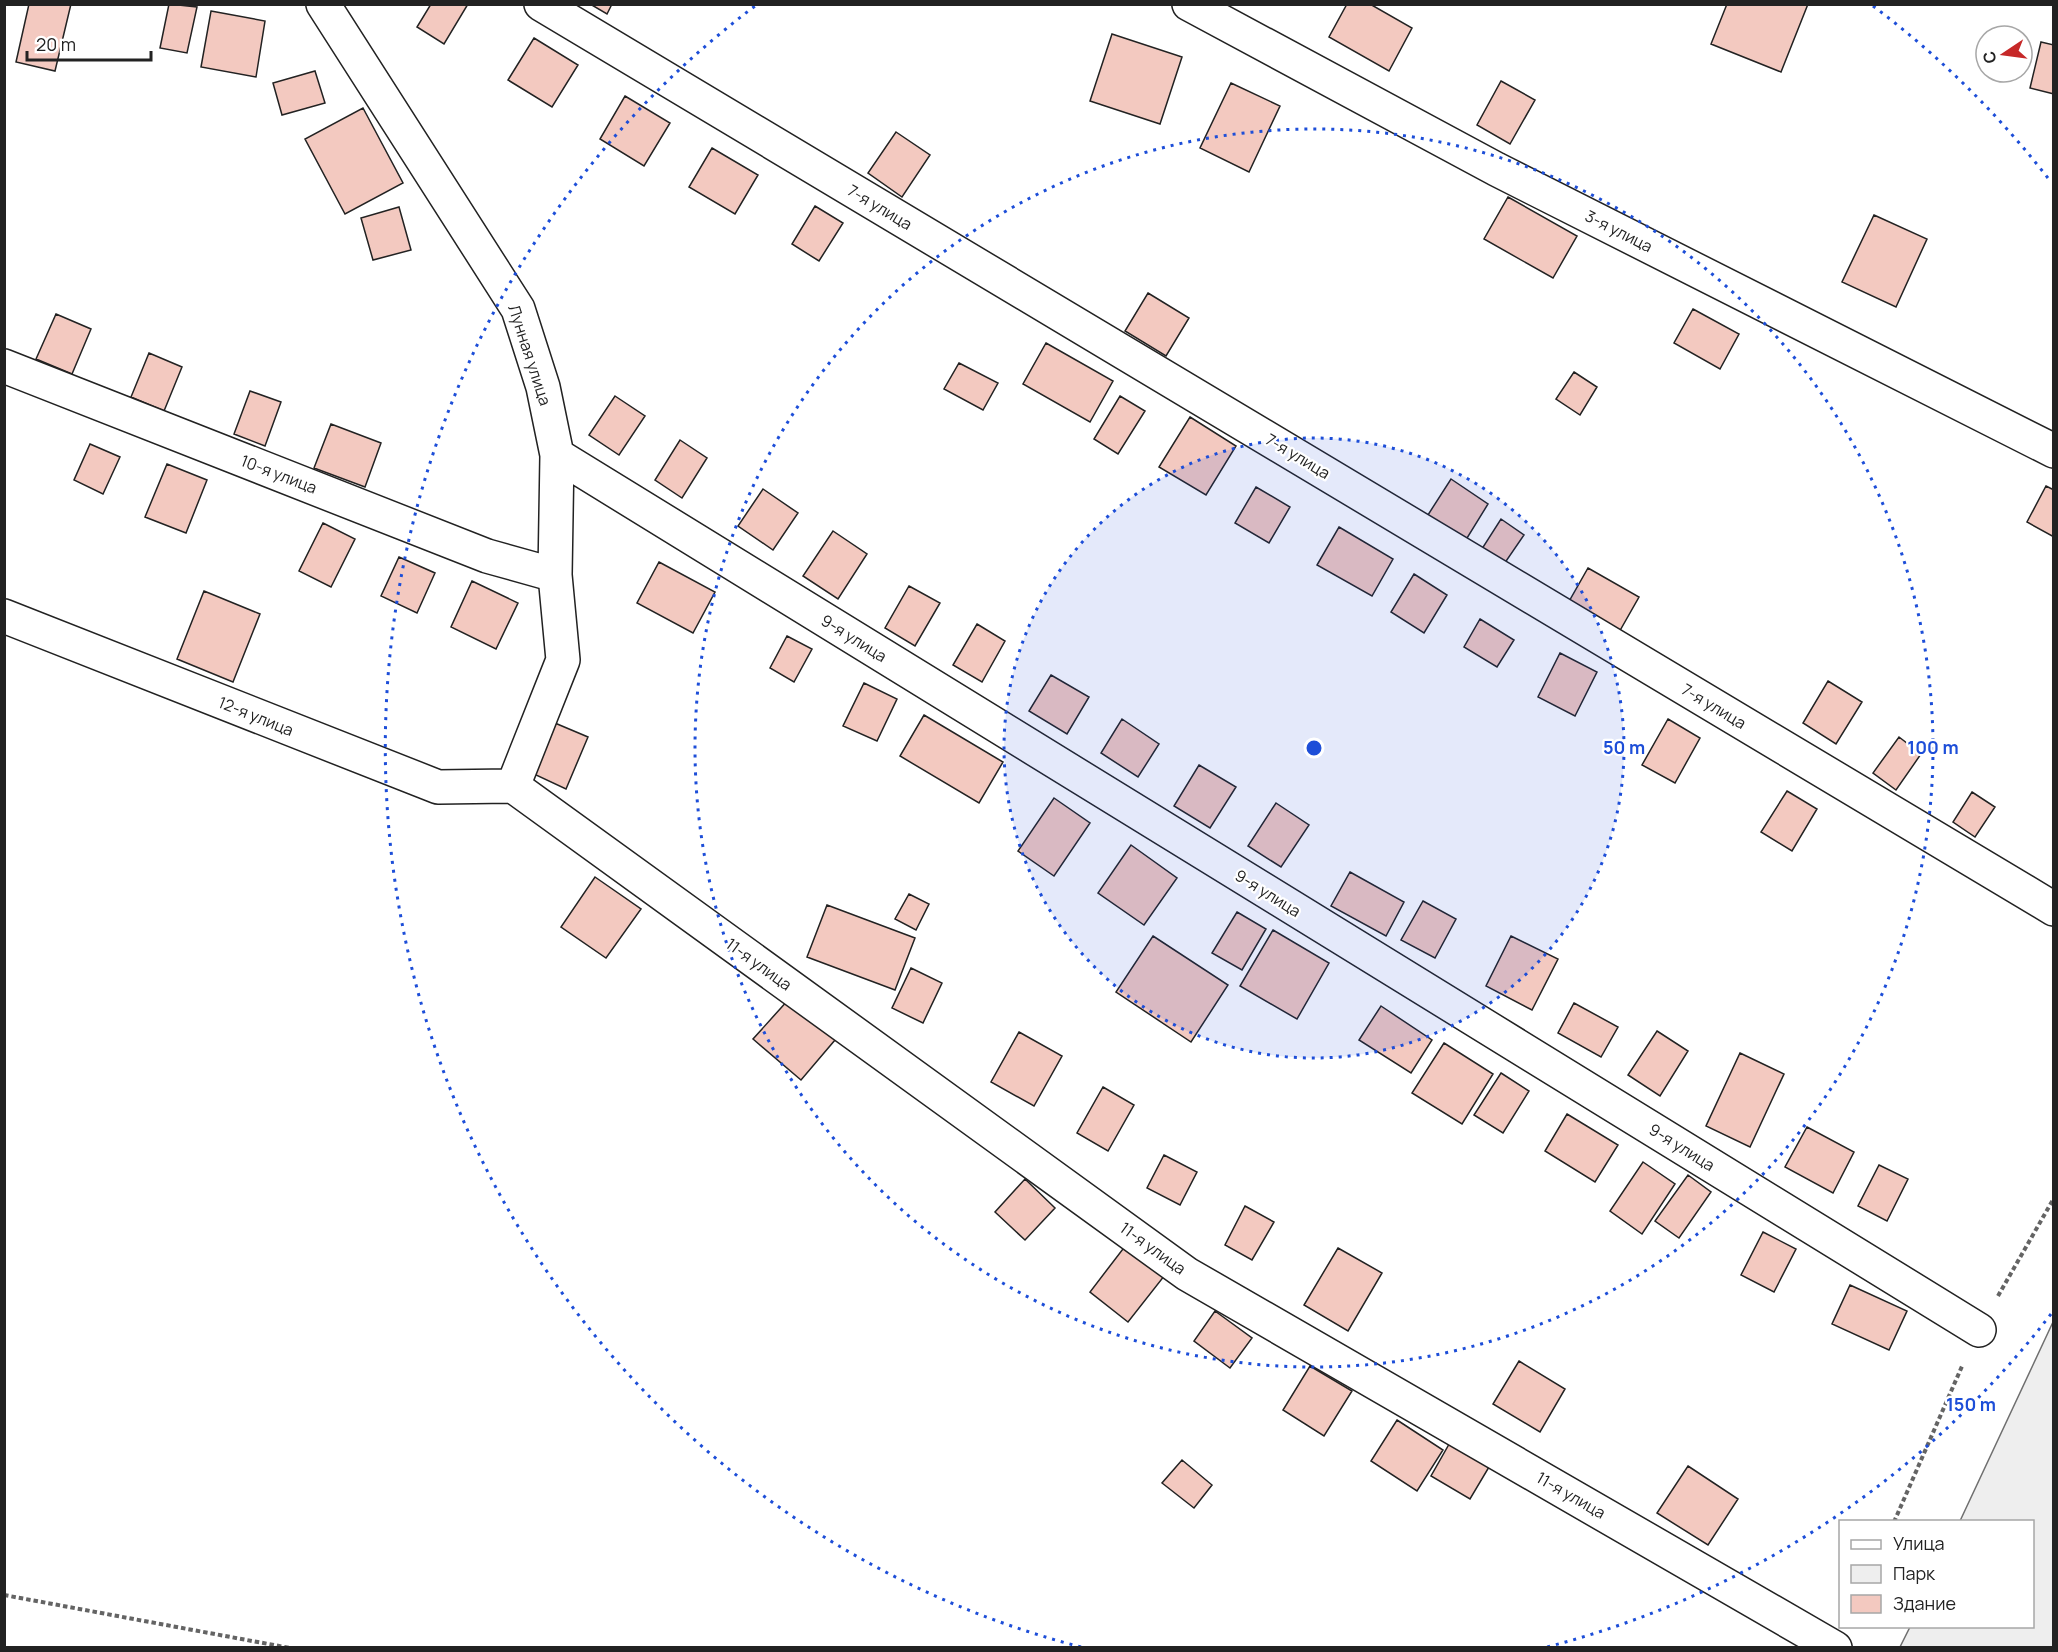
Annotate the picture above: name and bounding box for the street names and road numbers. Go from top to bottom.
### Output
street label: 7-я улица [844,179,916,235]
street label: 3-я улица [1582,205,1656,257]
street label: Лунная улица [503,302,557,408]
street label: 7-я улица [1262,428,1334,484]
street label: 10-я улица [238,449,320,499]
street label: 9-я улица [817,609,891,667]
street label: 7-я улица [1678,678,1750,734]
street label: 12-я улица [215,691,297,741]
street label: 9-я улица [1231,864,1305,922]
street label: 11-я улица [722,933,796,995]
street label: 9-я улица [1645,1118,1719,1176]
street label: 11-я улица [1116,1217,1190,1279]
street label: 11-я улица [1532,1466,1610,1524]

